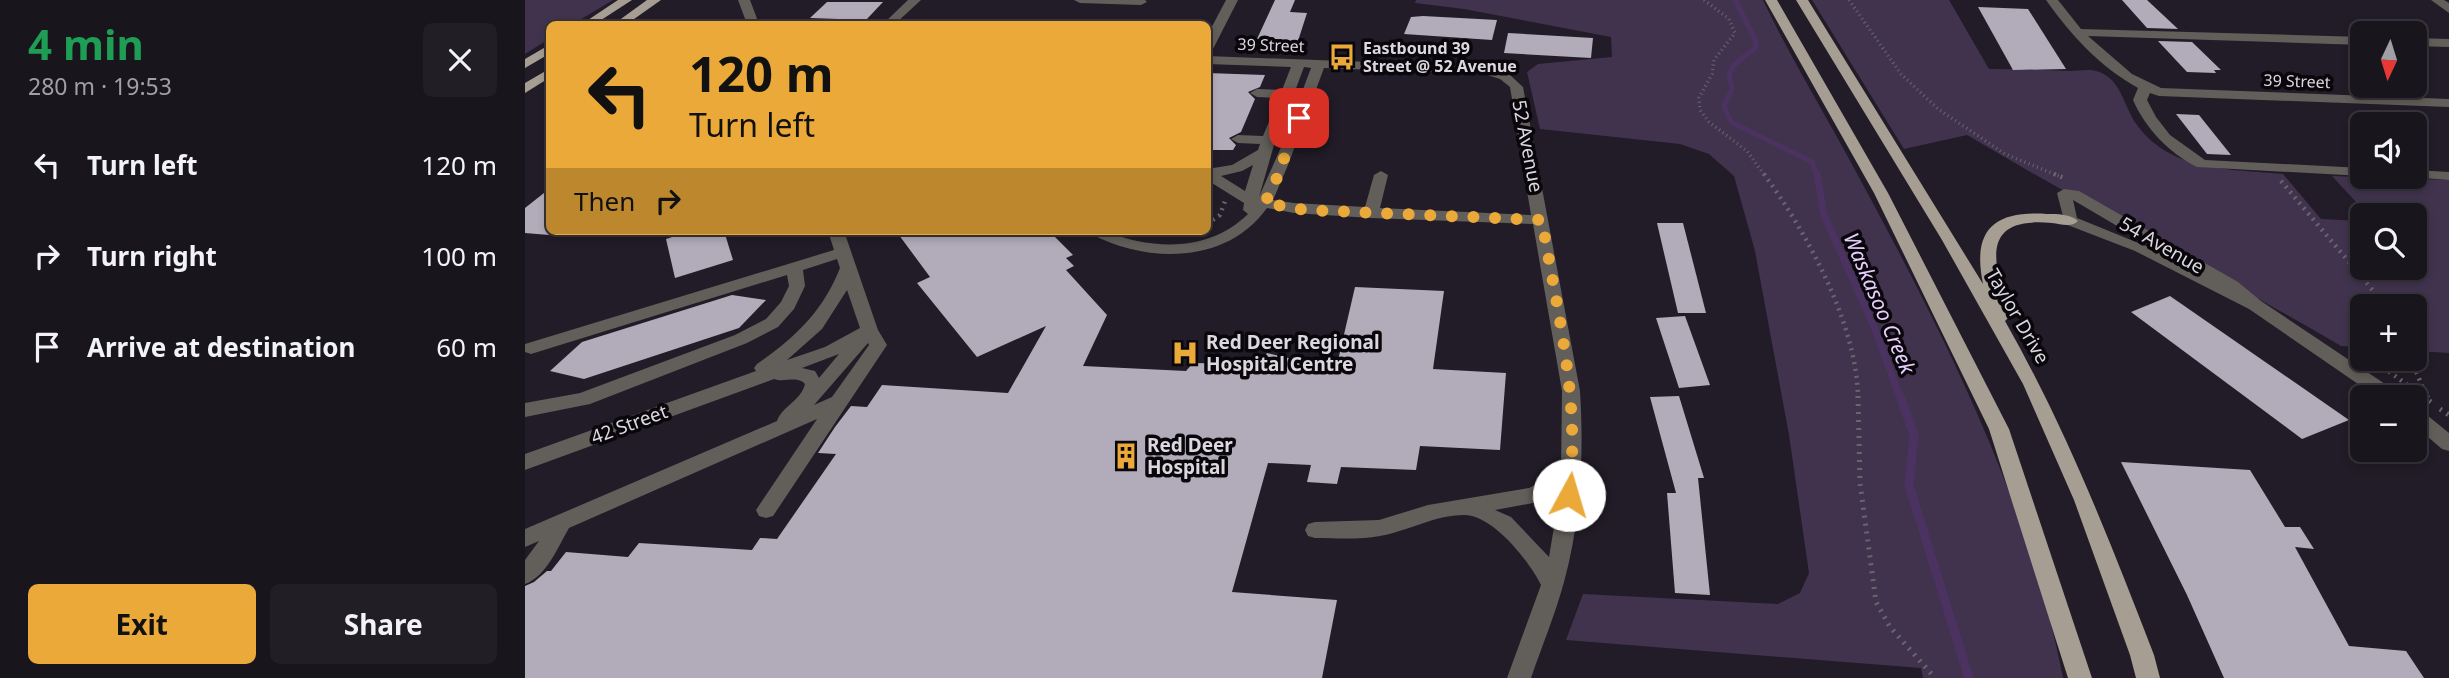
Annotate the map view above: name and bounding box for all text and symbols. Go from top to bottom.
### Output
text: 4 min [28,15,144,72]
north arrow [2350,21,2427,98]
map controls [2350,21,2427,462]
button: close [423,23,497,97]
street label: 39 Street [1237,33,1305,57]
place label: Eastbound 39 Street @ 52 Avenue [1363,37,1517,77]
text: 120 m [689,40,834,106]
bus stop icon: Eastbound 39 Street @ 52 Avenue [1327,42,1357,72]
icon: left [574,49,665,140]
street label: 39 Street [2263,69,2331,93]
text: 280 m · 19:53 [28,70,172,102]
pin [1269,88,1329,148]
street label: 52 Avenue [1506,98,1550,194]
icon: arrive [1280,99,1318,137]
text: Turn left [689,103,815,146]
button: sound [2350,112,2427,189]
icon: left [28,146,66,184]
text: Turn left [87,147,198,183]
text: 120 m [421,147,497,183]
icon: right [649,182,687,220]
text: Then [574,183,635,219]
button: search [2350,203,2427,280]
street label: 54 Avenue [2115,210,2209,280]
water label: Waskasoo Creek [1838,228,1923,379]
icon: right [28,237,66,275]
text: Turn right [87,238,217,274]
text: 100 m [421,238,497,274]
street label: Taylor Drive [1980,264,2056,368]
button: + [2350,294,2427,371]
icon: arrive [28,328,66,366]
text: Arrive at destination [87,329,356,365]
text: 60 m [436,329,497,365]
place label: Red Deer Regional Hospital Centre [1206,329,1380,377]
hospital icon: Red Deer Regional Hospital Centre [1170,338,1200,368]
button: − [2350,385,2427,462]
street label: 42 Street [587,398,671,450]
place label: Red Deer Hospital [1147,432,1233,480]
building icon: Red Deer Hospital [1111,441,1141,471]
position arrow [1532,458,1606,532]
button: Exit [28,584,256,664]
button: Share [270,584,497,664]

